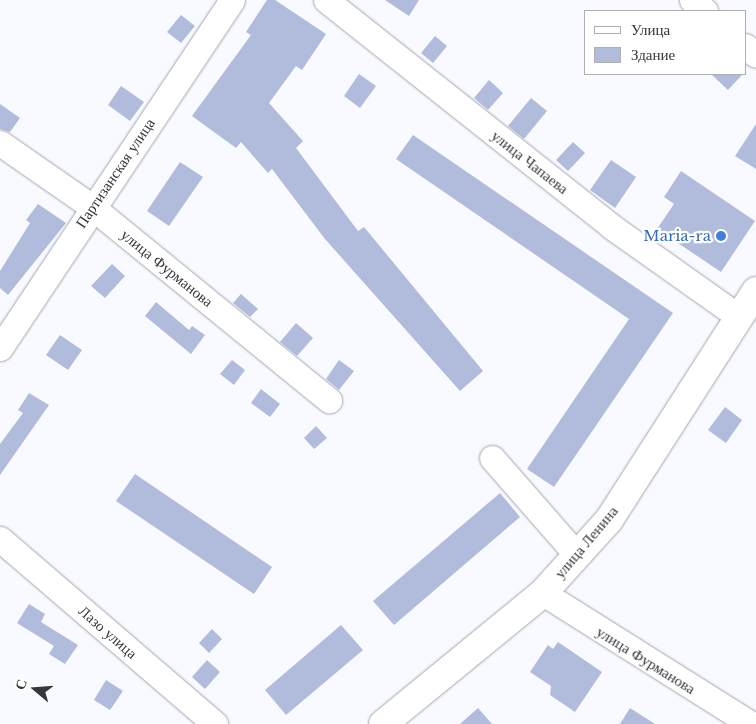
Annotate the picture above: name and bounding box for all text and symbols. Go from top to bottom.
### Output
legend [584,10,746,75]
text: Улица [631,20,670,39]
text: Здание [631,45,675,64]
street label: Партизанская улица [72,115,158,231]
street label: улица Чапаева [488,126,572,198]
street label: улица Фурманова [117,225,217,311]
place label: Maria-ra [643,227,711,245]
marker: Maria-ra [715,230,727,242]
street label: улица Ленина [551,502,621,582]
street label: Лазо улица [75,602,141,662]
street label: улица Фурманова [593,622,699,698]
north arrow [10,664,60,714]
text: С [11,677,31,692]

